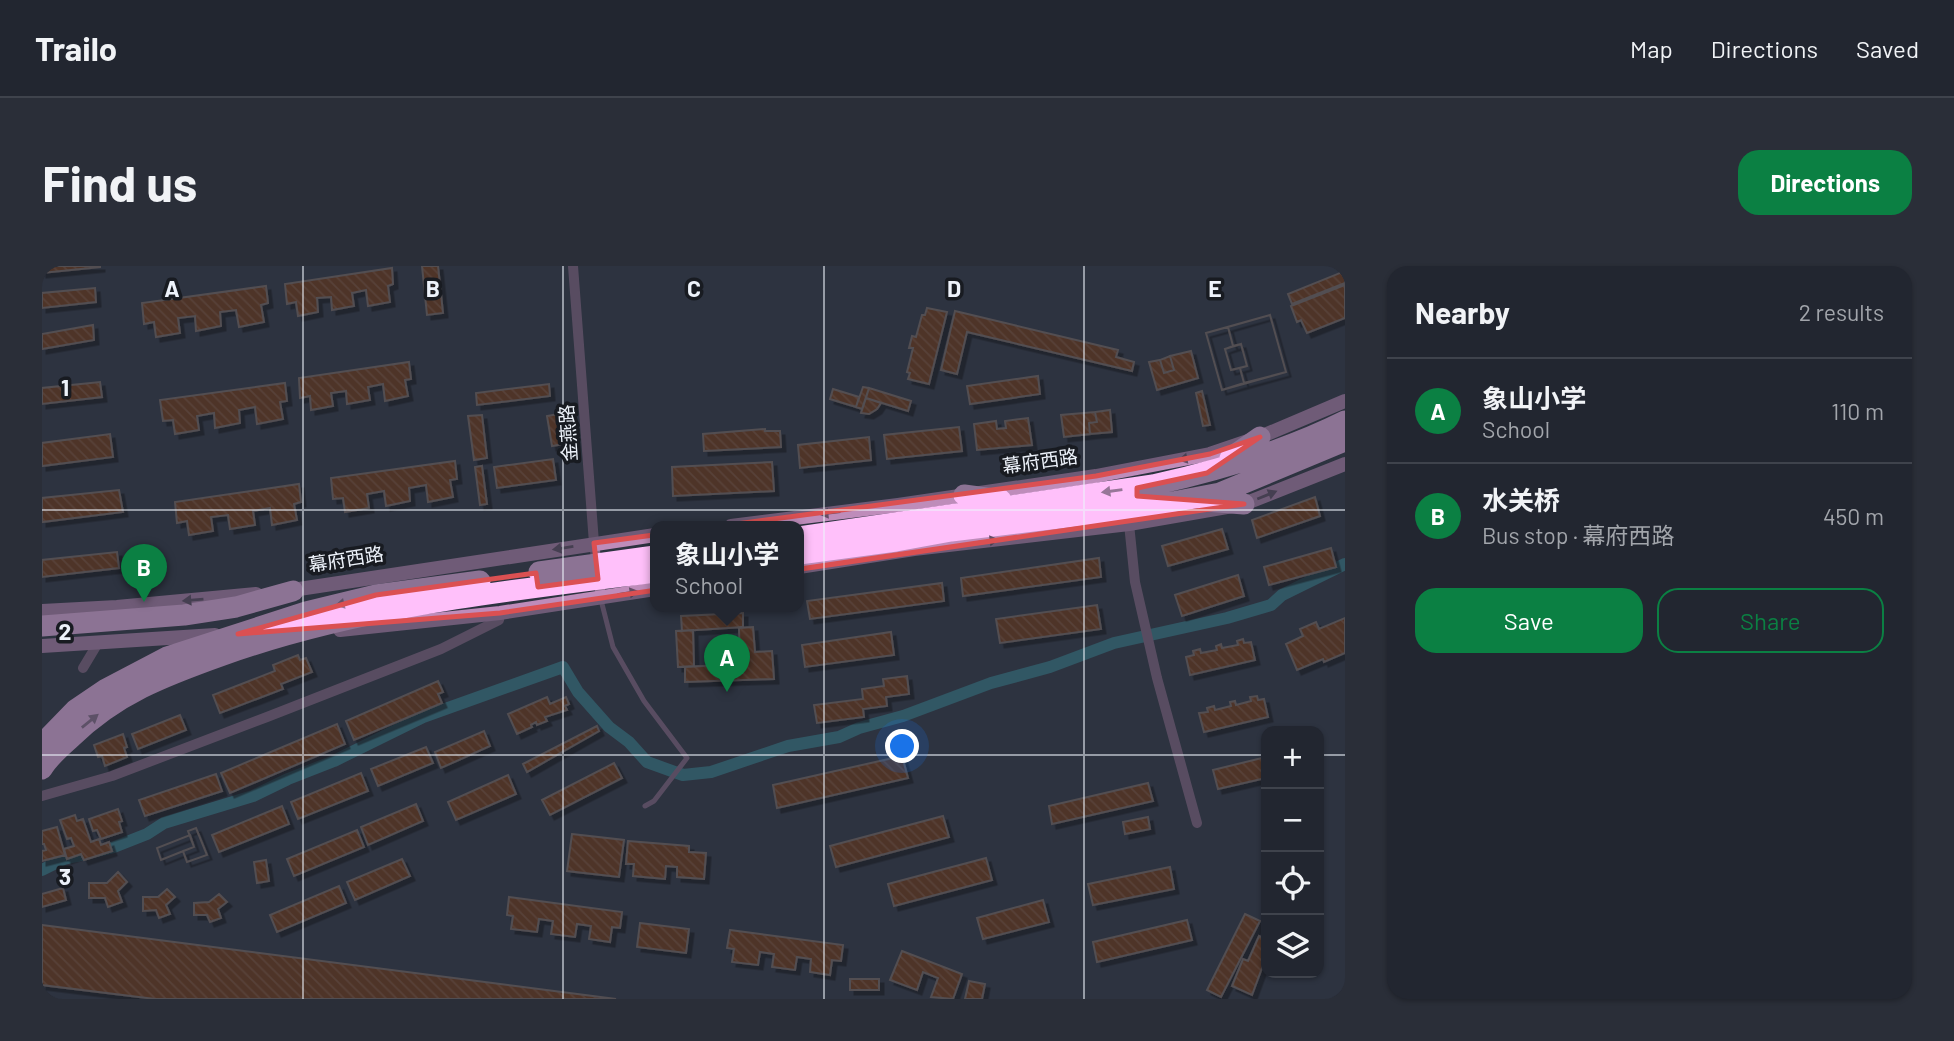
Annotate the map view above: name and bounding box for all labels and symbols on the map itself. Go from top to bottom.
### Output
text: A [164,274,180,302]
text: B [426,274,440,302]
text: C [687,274,701,302]
text: D [947,274,961,302]
text: E [1208,274,1222,302]
text: 1 [61,373,69,401]
street label: 金燕路 [554,404,581,462]
street label: 幕府西路 [1001,444,1079,477]
one-way arrow [1178,453,1200,464]
one-way arrow [1101,485,1123,496]
one-way arrow [1257,490,1278,501]
one-way arrow [819,508,841,519]
one-way arrow [977,535,999,546]
street label: 幕府西路 [307,541,385,576]
one-way arrow [552,543,574,554]
pin: B [121,544,167,602]
one-way arrow [617,587,639,598]
one-way arrow [181,595,203,606]
one-way arrow [334,597,356,608]
text: 2 [59,617,71,645]
pin: A [704,634,750,692]
one-way arrow [80,713,98,728]
your location [885,729,919,763]
text: 3 [59,862,71,890]

